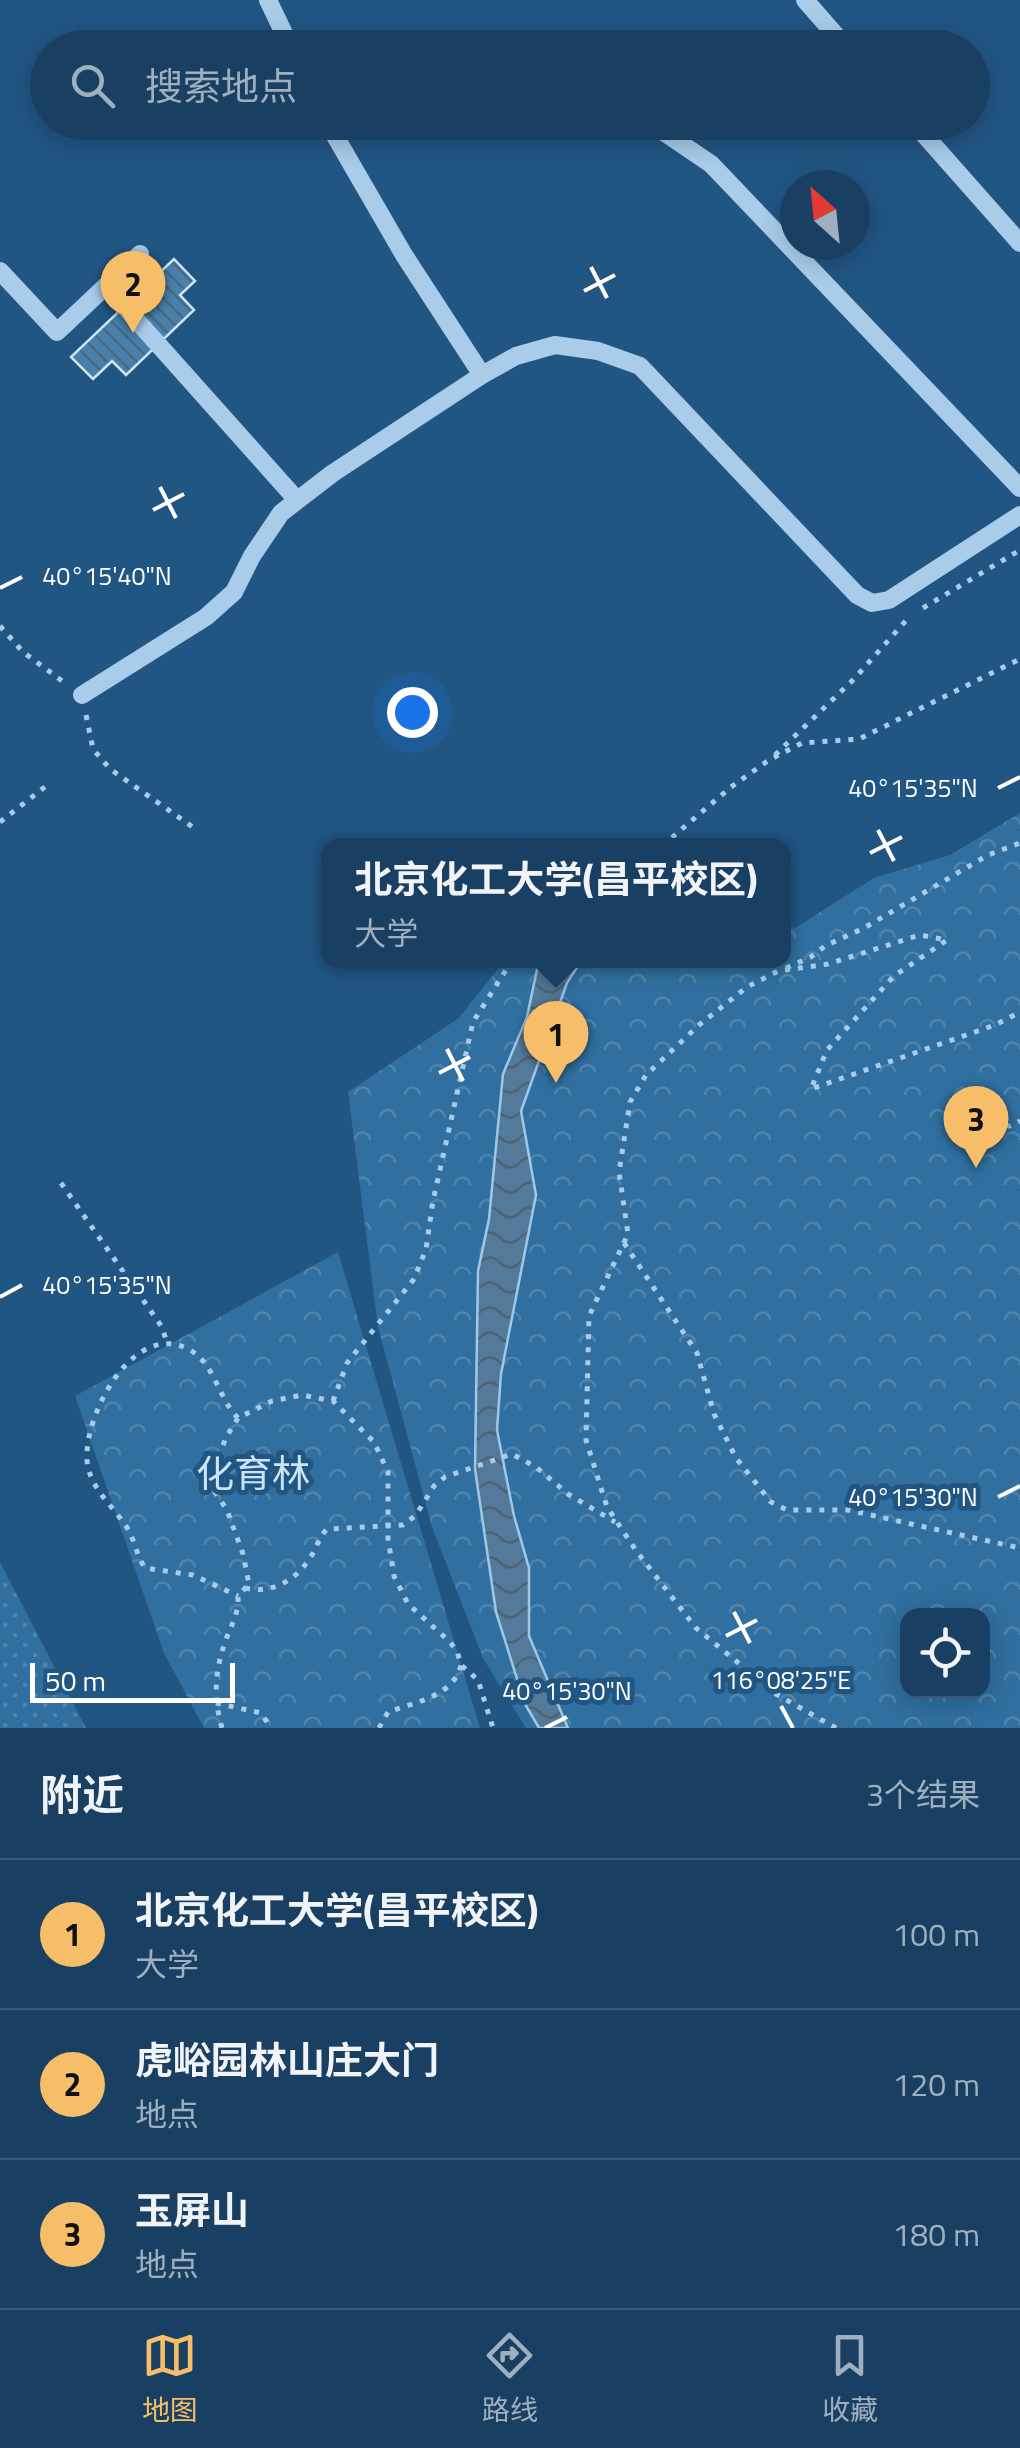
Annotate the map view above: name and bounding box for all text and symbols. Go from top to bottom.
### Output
search box [30,30,990,140]
text: 搜索地点 [145,57,297,115]
icon: search [65,58,120,113]
north arrow [780,170,870,260]
pin: 2 [100,250,166,333]
text: 40°15'40"N [42,557,172,595]
your location [387,687,438,738]
text: 40°15'35"N [848,769,978,807]
popup [321,838,791,968]
text: 北京化工大学(昌平校区) [354,850,758,908]
text: 大学 [354,909,418,957]
pin: 1 [524,1000,588,1083]
pin: 3 [944,1086,1008,1168]
text: 40°15'35"N [42,1266,172,1304]
park label: 化育林 [196,1444,310,1502]
text: 40°15'30"N [848,1478,978,1516]
map controls [900,1608,990,1698]
button: locate [900,1608,990,1698]
scale bar [30,1658,235,1702]
text: 50 m [45,1659,106,1702]
text: 116°08'25"E [711,1661,851,1699]
text: 40°15'30"N [502,1672,632,1710]
text: 附近 [40,1762,124,1826]
text: 3个结果 [866,1770,980,1818]
text: 北京化工大学(昌平校区) [135,1881,538,1939]
text: 1 [64,1910,81,1958]
text: 100 m [892,1910,980,1958]
text: 大学 [135,1940,199,1988]
text: 虎峪园林山庄大门 [135,2031,439,2089]
text: 2 [64,2060,81,2108]
text: 120 m [892,2060,980,2108]
text: 地点 [135,2090,199,2138]
text: 玉屏山 [135,2181,249,2239]
text: 3 [64,2210,81,2258]
text: 180 m [892,2210,980,2258]
text: 地点 [135,2240,199,2288]
tab: 地图 [142,2328,198,2431]
tab: 路线 [482,2328,538,2431]
tab: 收藏 [822,2328,878,2431]

